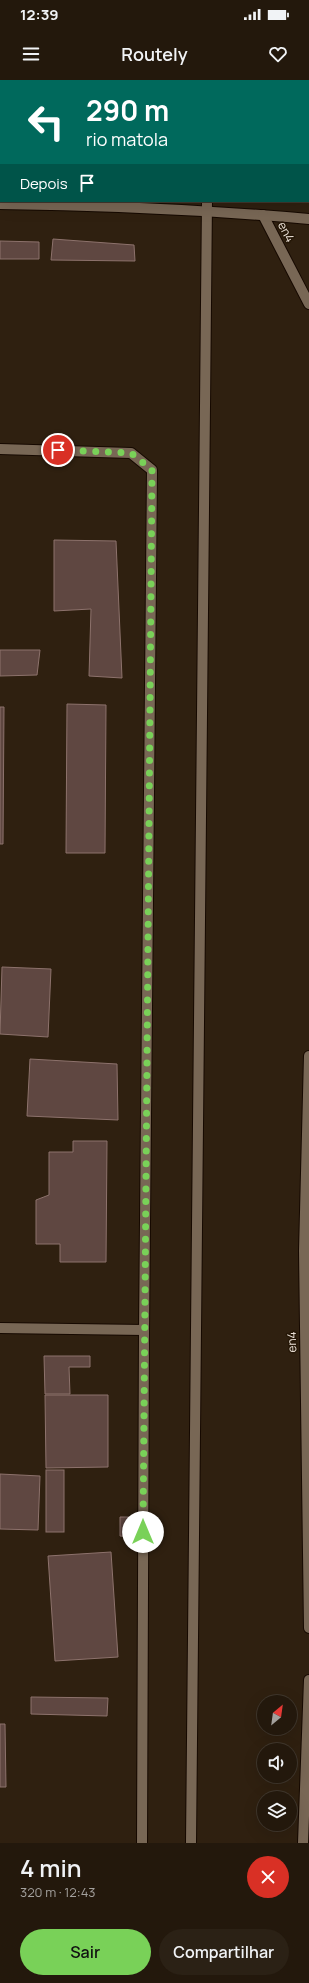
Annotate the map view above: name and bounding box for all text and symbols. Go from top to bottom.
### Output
text: 12:39 [20,4,59,25]
text: Routely [121,42,188,66]
icon: menu [20,43,42,65]
icon: heart [267,43,289,65]
text: 290 m [86,91,169,129]
icon: left [20,96,72,148]
text: rio matola [86,127,168,151]
icon: arrive [76,172,98,194]
text: Depois [20,173,68,194]
street label: en4 [274,218,299,245]
pin [41,433,75,467]
icon: arrive [47,439,69,461]
street label: en4 [283,1331,300,1353]
position arrow [122,1511,164,1553]
north arrow [257,1695,297,1735]
map controls [257,1695,297,1831]
button: sound [257,1743,297,1783]
button: layers [257,1791,297,1831]
text: 4 min [20,1851,82,1884]
button: close [247,1856,289,1898]
text: 320 m · 12:43 [20,1883,96,1901]
button: Sair [20,1929,151,1975]
button: Compartilhar [159,1929,289,1975]

